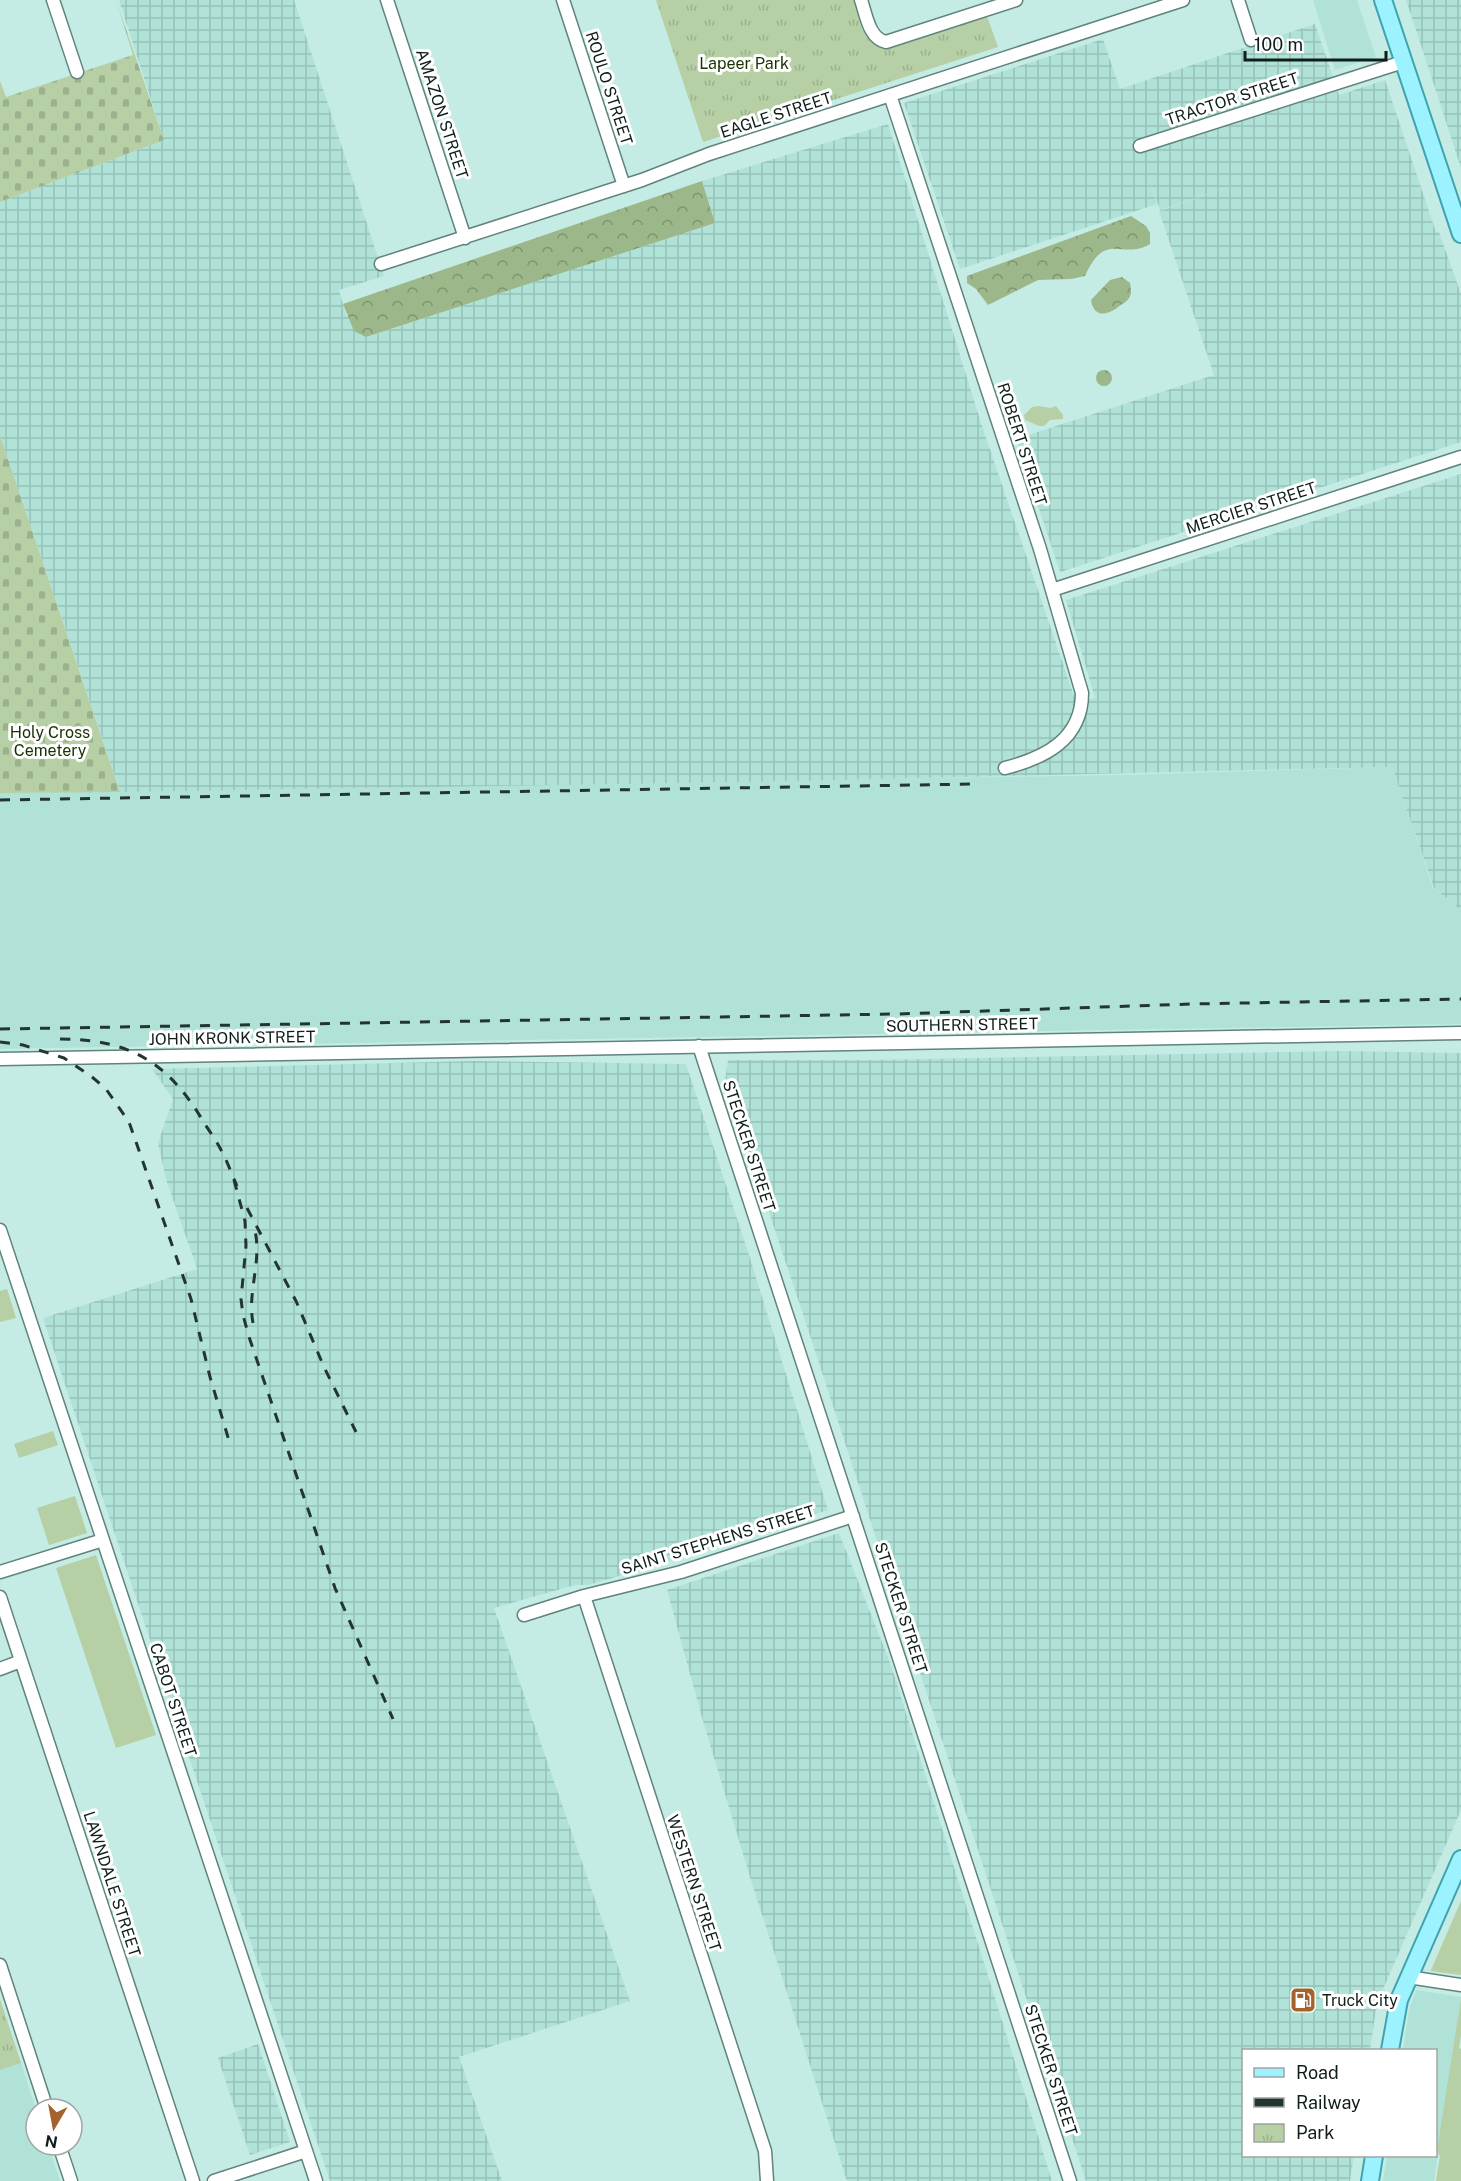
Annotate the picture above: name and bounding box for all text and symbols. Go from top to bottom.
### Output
scale bar [1245,24,1386,62]
street label: ROULO STREET [582,29,636,148]
text: 100 m [1254,34,1303,55]
street label: AMAZON STREET [412,47,472,182]
park label: Lapeer Park [699,54,789,73]
street label: TRACTOR STREET [1163,68,1301,129]
street label: EAGLE STREET [718,88,835,142]
street label: ROBERT STREET [993,380,1051,508]
street label: MERCIER STREET [1184,478,1319,538]
park label: Holy Cross Cemetery [10,723,90,760]
street label: SOUTHERN STREET [886,1014,1039,1036]
street label: JOHN KRONK STREET [148,1027,316,1049]
street label: STECKER STREET [719,1078,779,1215]
street label: SAINT STEPHENS STREET [619,1501,818,1579]
street label: STECKER STREET [871,1540,931,1677]
street label: CABOT STREET [146,1641,201,1760]
street label: LAWNDALE STREET [79,1809,145,1960]
street label: WESTERN STREET [663,1812,725,1954]
fuel station icon: Truck City [1288,1985,1318,2015]
place label: Truck City [1322,1991,1398,2010]
street label: STECKER STREET [1021,2002,1081,2139]
legend [1242,2049,1437,2157]
text: Road [1296,2062,1339,2083]
text: Railway [1296,2092,1361,2113]
north arrow [24,2097,84,2157]
text: Park [1296,2122,1334,2143]
text: N [44,2131,59,2152]

